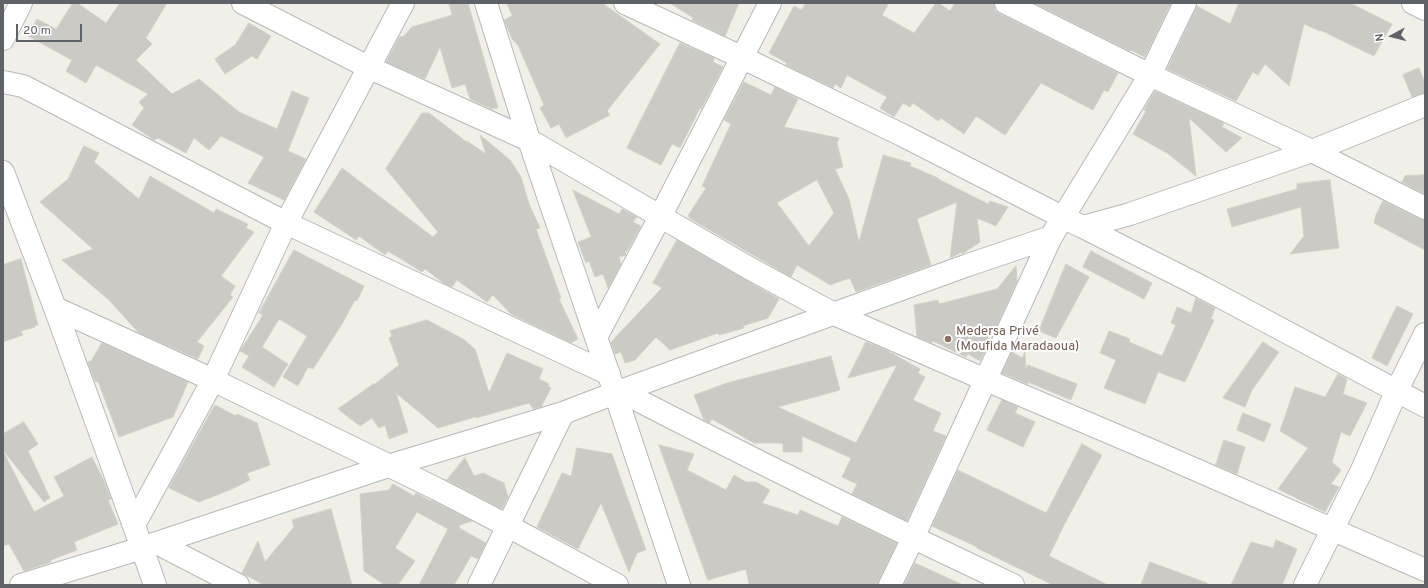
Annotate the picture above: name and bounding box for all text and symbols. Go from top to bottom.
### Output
scale bar [18,16,84,42]
north arrow [1372,16,1412,56]
text: 20 m [23,23,51,39]
text: N [1373,33,1388,42]
place label: Medersa Privé (Moufida Maradaoua) [956,324,1079,355]
marker: Medersa Privé (Moufida Maradaoua) [943,334,953,344]

